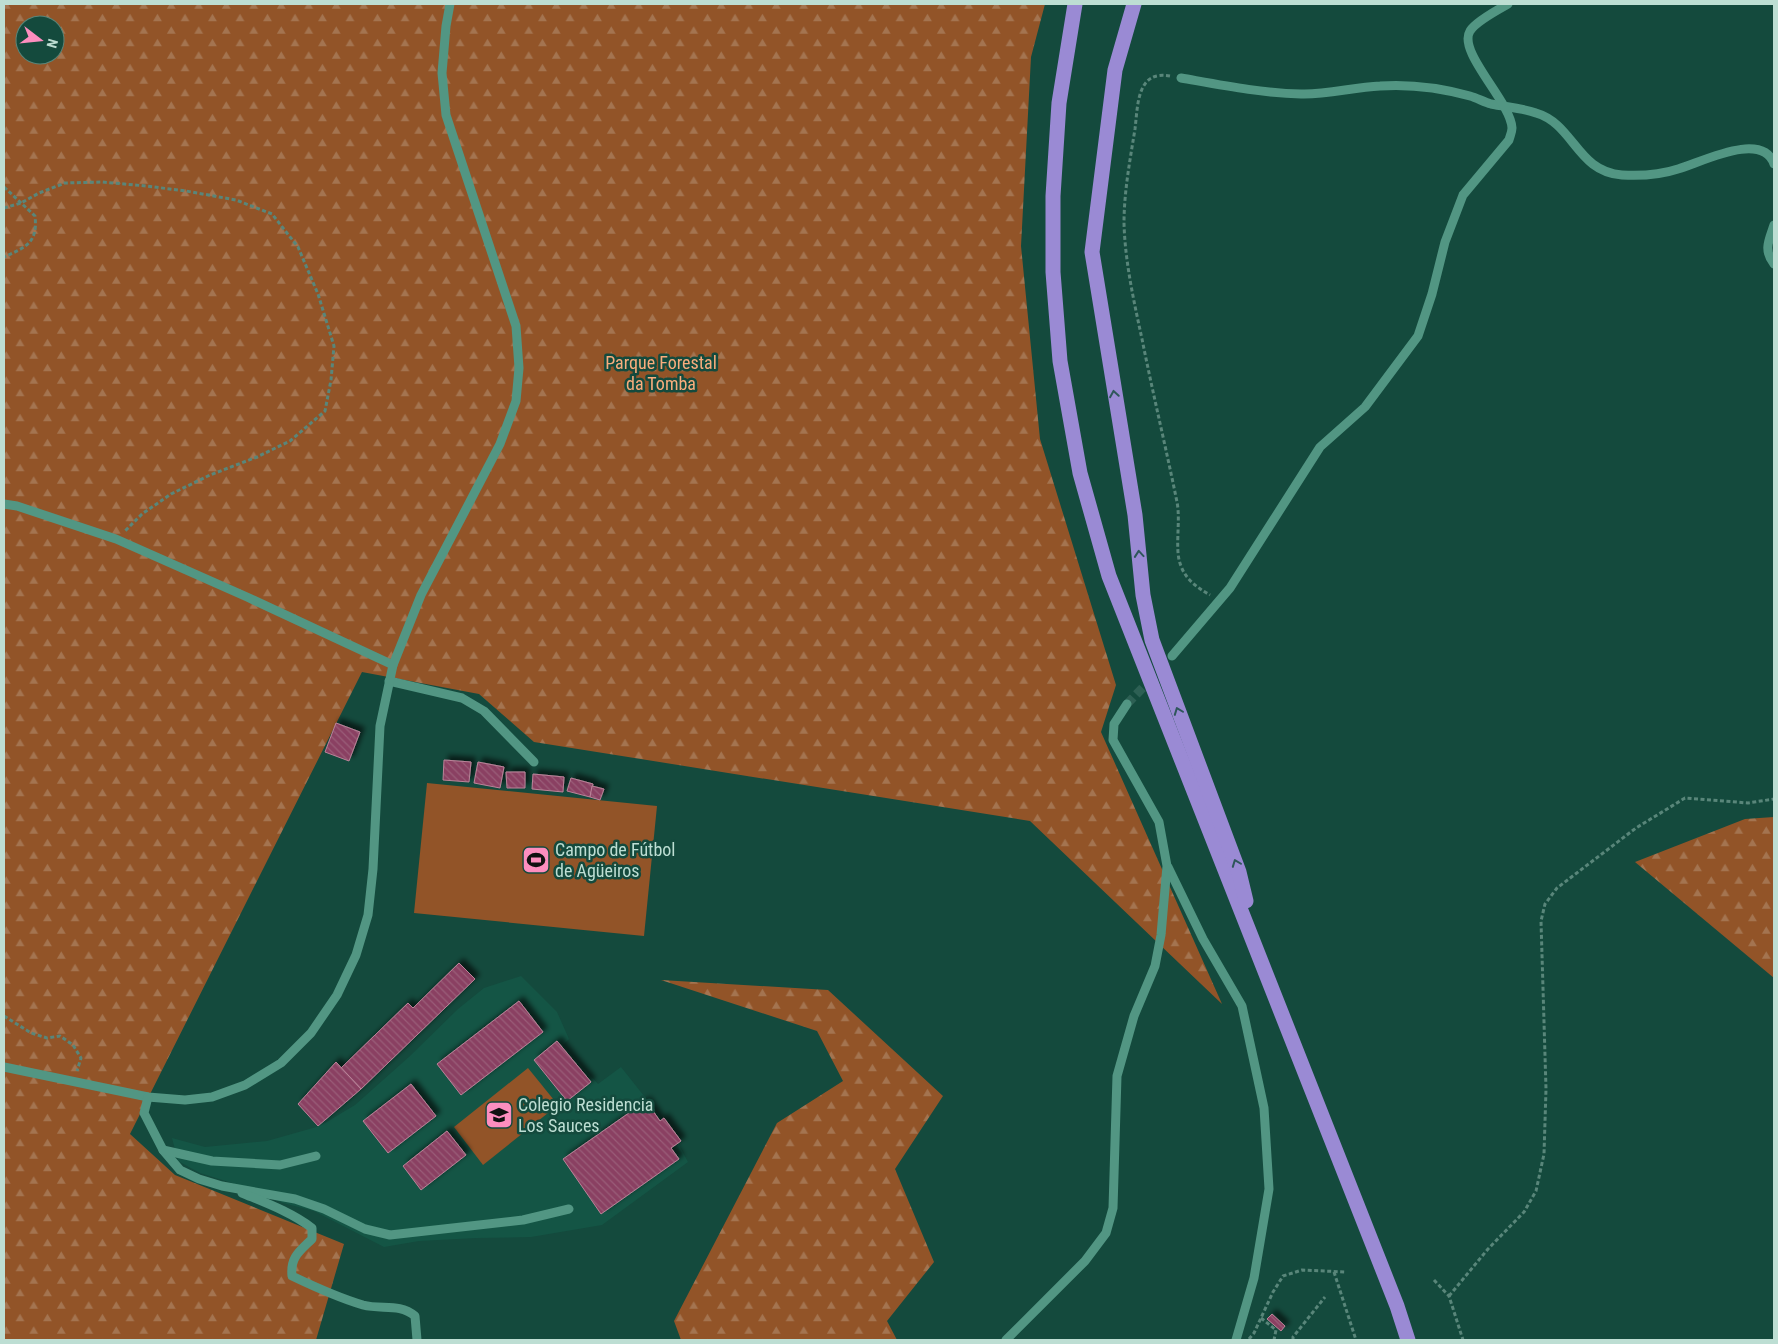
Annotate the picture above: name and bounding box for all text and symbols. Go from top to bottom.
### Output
north arrow [15,15,65,65]
text: N [44,37,61,50]
park label: Parque Forestal da Tomba [605,352,717,394]
one-way arrow [1109,389,1120,397]
one-way arrow [1133,550,1144,558]
one-way arrow [1174,707,1184,716]
place label: Campo de Fútbol de Agüeiros [555,839,675,881]
sports icon: Campo de Fútbol de Agüeiros [521,845,551,875]
one-way arrow [1232,859,1242,868]
place label: Colegio Residencia Los Sauces [518,1094,653,1136]
school or university icon: Colegio Residencia Los Sauces [484,1100,514,1130]

